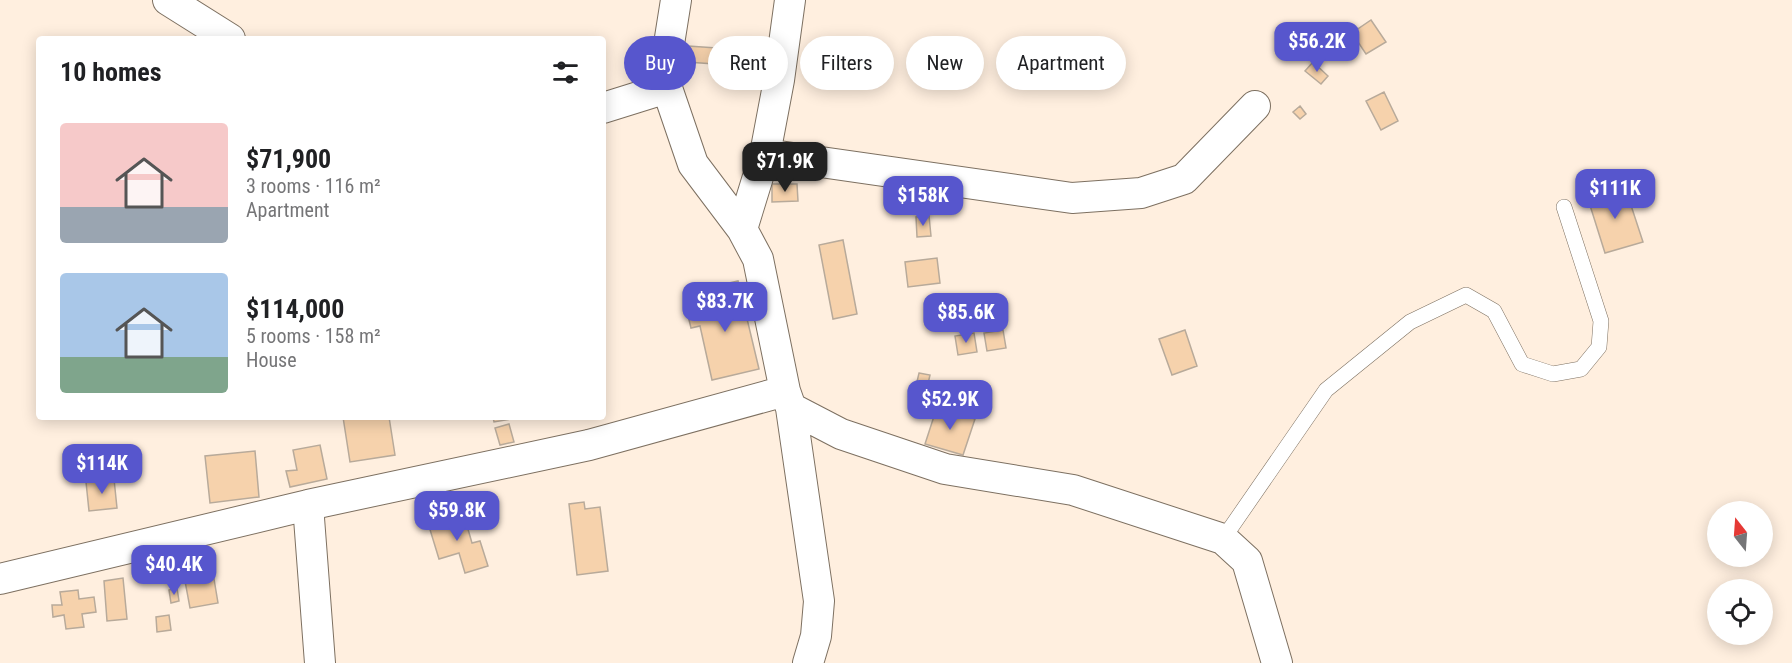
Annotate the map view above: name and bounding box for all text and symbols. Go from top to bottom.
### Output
pin: $56.2K [1268,22,1366,73]
text: $56.2K [1288,29,1346,53]
chip: Buy [624,36,696,90]
chip: Rent [708,36,788,90]
chip: Filters [800,36,894,90]
chip: New [906,36,984,90]
chip: Apartment [996,36,1126,90]
icon: filters [549,56,582,89]
text: 10 homes [60,57,162,87]
pin: $71.9K [736,142,834,193]
text: $71,900 [246,144,331,174]
icon: home [108,147,180,219]
text: $71.9K [756,149,814,173]
pin: $111K [1573,169,1657,220]
text: 3 rooms · 116 m² [246,174,381,198]
pin: $158K [881,176,965,227]
text: $111K [1589,176,1641,200]
text: $158K [897,183,949,207]
text: Apartment [246,198,330,222]
pin: $83.7K [676,282,774,333]
text: $83.7K [696,289,754,313]
pin: $85.6K [917,293,1015,344]
text: $114,000 [246,294,344,324]
icon: home [108,297,180,369]
text: $85.6K [937,300,995,324]
text: 5 rooms · 158 m² [246,324,381,348]
text: House [246,348,297,372]
pin: $52.9K [901,380,999,431]
text: $52.9K [921,387,979,411]
pin: $114K [60,444,144,495]
text: $114K [76,451,128,475]
pin: $59.8K [408,491,506,542]
text: $59.8K [428,498,486,522]
north arrow [1707,501,1773,567]
map controls [1707,501,1773,645]
pin: $40.4K [125,545,223,596]
text: $40.4K [145,552,203,576]
button: locate [1707,579,1773,645]

